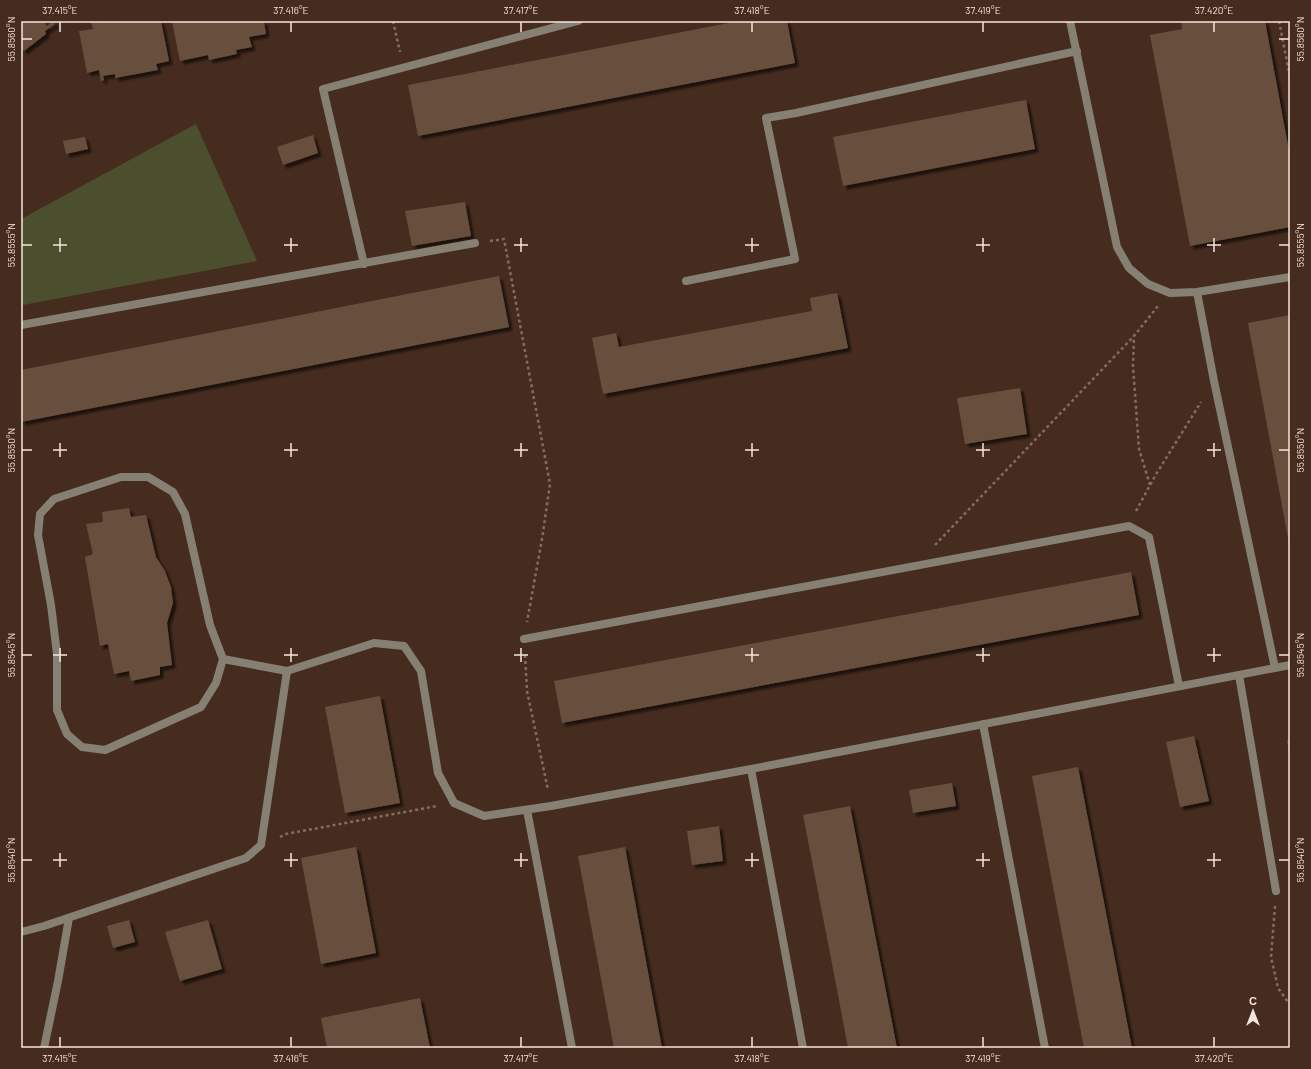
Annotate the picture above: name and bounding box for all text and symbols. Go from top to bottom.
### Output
text: 37.415°E [42,4,78,16]
text: 37.416°E [273,4,309,16]
text: 37.417°E [504,4,538,16]
text: 37.418°E [734,4,770,16]
text: 37.419°E [965,4,1001,16]
text: 37.420°E [1195,4,1233,16]
text: 55.8560°N [5,17,17,61]
text: 55.8560°N [1294,17,1306,61]
text: 55.8555°N [5,223,17,267]
text: 55.8555°N [1294,223,1306,267]
text: 55.8550°N [5,428,17,472]
text: 55.8550°N [1294,428,1306,472]
text: 55.8545°N [5,633,17,677]
text: 55.8545°N [1294,633,1306,677]
text: 55.8540°N [5,837,17,883]
text: 55.8540°N [1294,837,1306,883]
north arrow [1233,991,1273,1031]
text: С [1249,994,1257,1007]
text: 37.415°E [42,1052,78,1064]
text: 37.416°E [273,1052,309,1064]
text: 37.417°E [504,1052,538,1064]
text: 37.418°E [734,1052,770,1064]
text: 37.419°E [965,1052,1001,1064]
text: 37.420°E [1195,1052,1233,1064]

